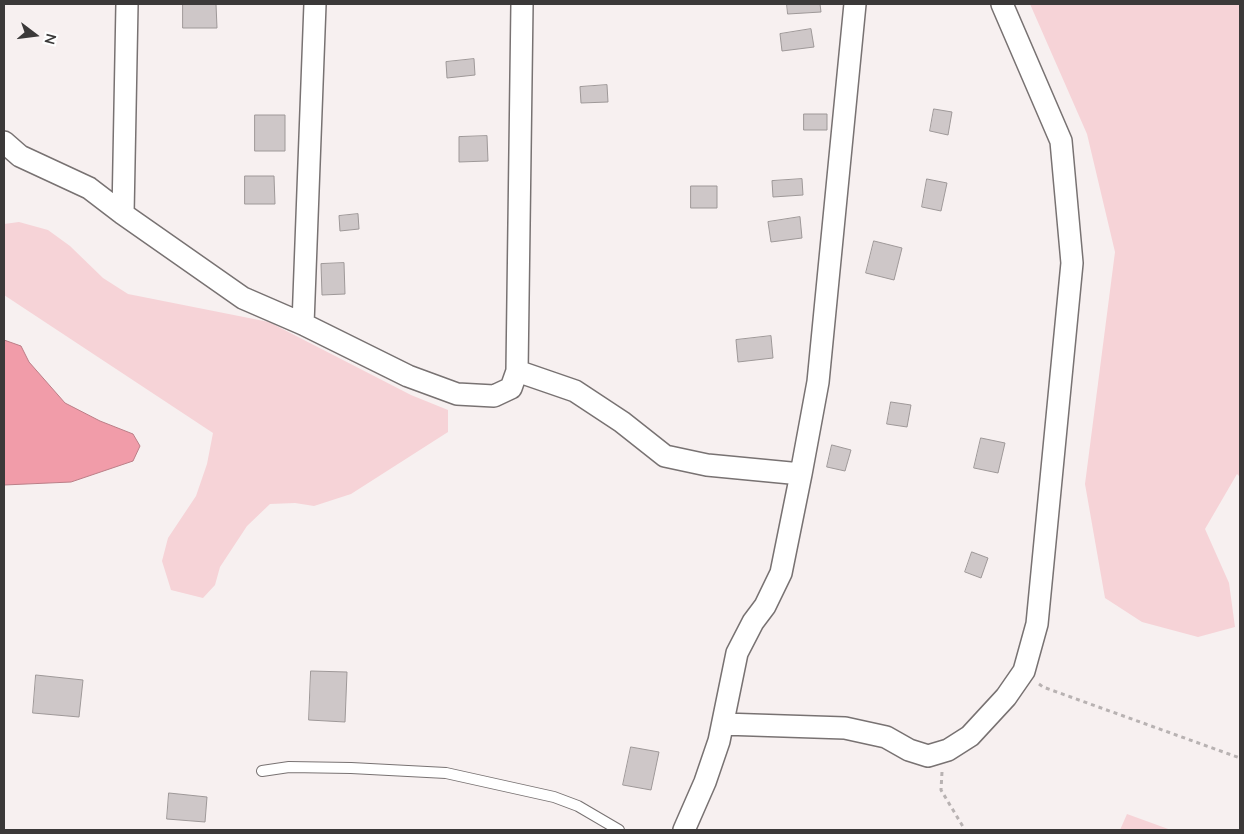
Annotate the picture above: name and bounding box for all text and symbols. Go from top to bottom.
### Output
north arrow [10,10,60,60]
text: N [39,31,61,47]

